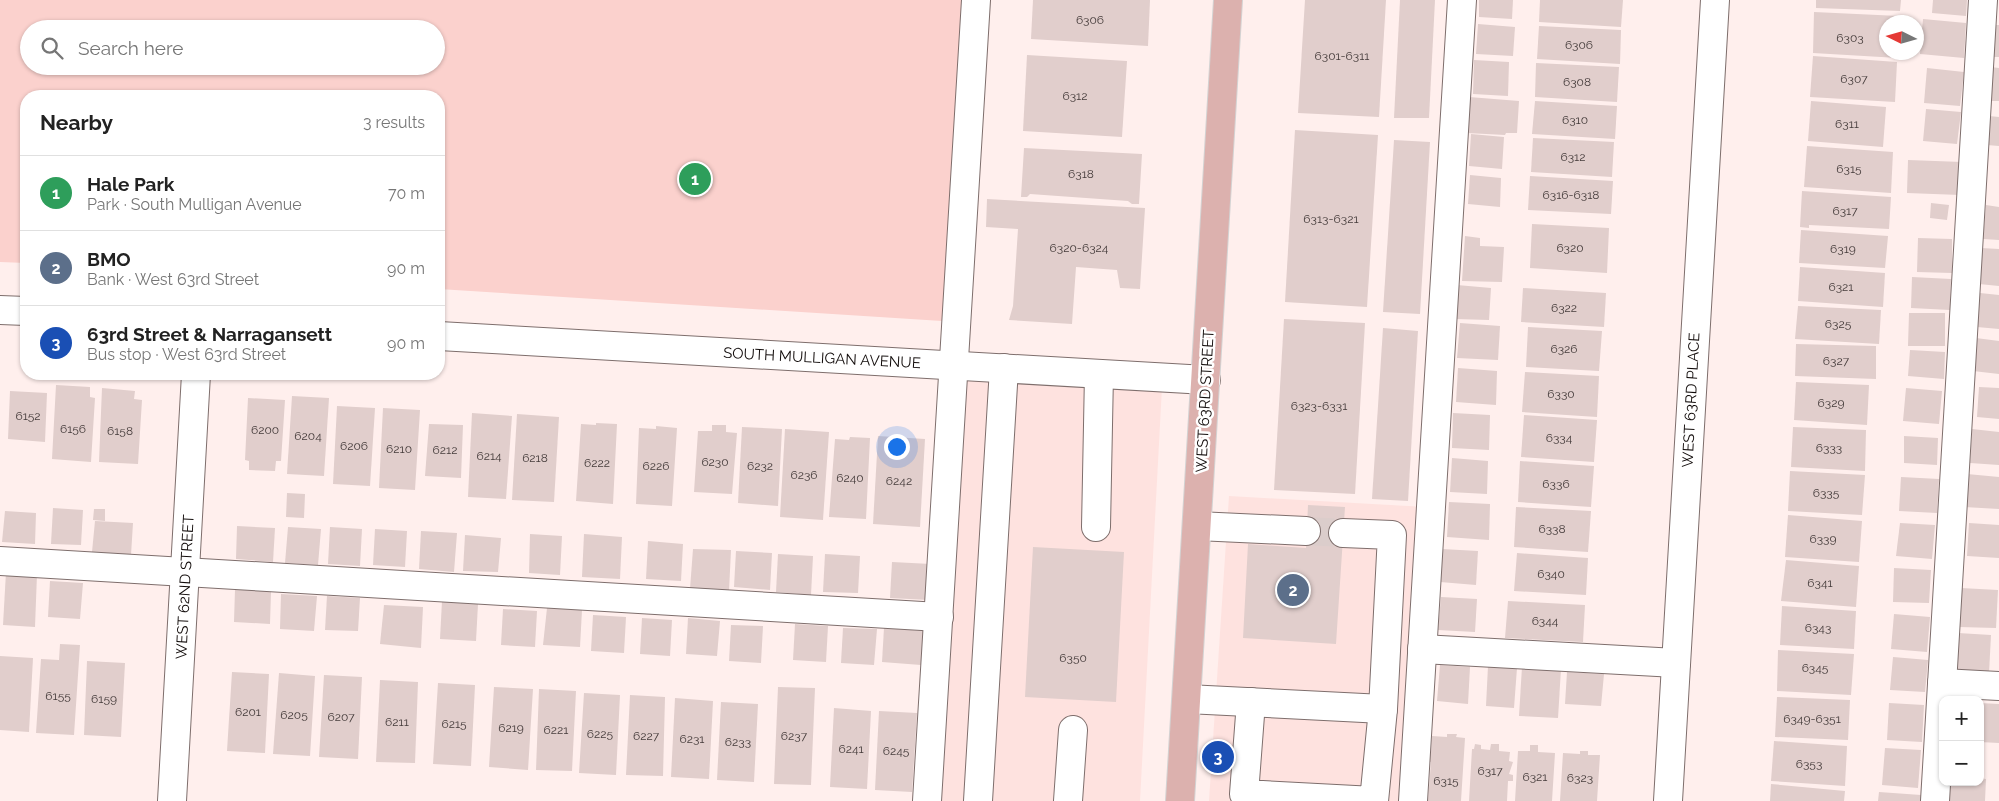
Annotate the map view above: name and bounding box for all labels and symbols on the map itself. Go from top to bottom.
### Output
house number: 6306 [1076,13,1104,27]
north arrow [1879,15,1924,60]
house number: 6303 [1836,31,1864,45]
house number: 6306 [1565,38,1593,52]
house number: 6301-6311 [1315,49,1369,63]
house number: 6307 [1840,72,1868,86]
house number: 6308 [1563,75,1591,89]
house number: 6312 [1062,89,1088,103]
house number: 6310 [1562,113,1588,127]
house number: 6311 [1835,117,1859,131]
house number: 6312 [1560,150,1586,164]
pin: 1 [679,160,711,198]
house number: 6315 [1836,162,1862,176]
house number: 6318 [1068,167,1094,181]
house number: 6316-6318 [1543,188,1599,202]
house number: 6317 [1832,204,1858,218]
house number: 6313-6321 [1303,212,1359,226]
house number: 6320-6324 [1050,241,1109,255]
house number: 6320 [1556,241,1584,255]
house number: 6319 [1830,242,1856,256]
house number: 6321 [1828,280,1854,294]
house number: 6322 [1551,301,1577,315]
house number: 6325 [1825,317,1852,331]
street label: WEST 63RD STREET [1192,329,1218,473]
street label: WEST 63RD PLACE [1678,332,1704,468]
house number: 6326 [1550,342,1578,356]
street label: SOUTH MULLIGAN AVENUE [723,344,921,372]
house number: 6327 [1823,354,1850,368]
house number: 6330 [1547,387,1575,401]
house number: 6329 [1818,396,1844,410]
house number: 6323-6331 [1291,399,1347,413]
house number: 6152 [15,409,41,423]
house number: 6156 [60,422,86,436]
house number: 6200 [251,423,279,437]
house number: 6158 [107,424,133,438]
house number: 6204 [294,429,322,443]
house number: 6334 [1546,431,1573,445]
your location [884,434,910,460]
house number: 6206 [340,439,368,453]
house number: 6333 [1816,441,1842,455]
house number: 6210 [386,442,412,456]
house number: 6212 [433,443,457,457]
house number: 6214 [476,449,502,463]
house number: 6218 [522,451,548,465]
house number: 6230 [701,455,729,469]
house number: 6222 [584,456,610,470]
house number: 6226 [643,459,669,473]
house number: 6232 [747,459,773,473]
house number: 6236 [790,468,818,482]
house number: 6240 [836,471,864,485]
house number: 6242 [886,474,912,488]
house number: 6336 [1542,477,1570,491]
house number: 6335 [1813,486,1840,500]
street label: WEST 62ND STREET [172,514,198,660]
house number: 6338 [1538,522,1566,536]
house number: 6339 [1809,532,1837,546]
house number: 6340 [1537,567,1565,581]
pin: 2 [1277,571,1309,609]
house number: 6341 [1807,576,1833,590]
house number: 6344 [1532,614,1559,628]
house number: 6343 [1805,621,1831,635]
house number: 6350 [1059,651,1087,665]
house number: 6345 [1802,661,1829,675]
house number: 6155 [45,689,71,703]
house number: 6159 [91,692,117,706]
house number: 6201 [235,705,261,719]
house number: 6205 [280,708,308,722]
house number: 6207 [327,710,355,724]
house number: 6349-6351 [1783,712,1841,726]
house number: 6211 [385,715,409,729]
house number: 6215 [441,717,467,731]
house number: 6219 [498,721,524,735]
house number: 6221 [544,723,568,737]
house number: 6225 [587,727,614,741]
house number: 6227 [633,729,660,743]
house number: 6237 [781,729,808,743]
house number: 6231 [679,732,705,746]
house number: 6233 [725,735,751,749]
pin: 3 [1202,738,1234,776]
house number: 6241 [838,742,864,756]
house number: 6245 [883,744,910,758]
house number: 6353 [1796,757,1822,771]
house number: 6317 [1477,764,1503,778]
house number: 6321 [1522,770,1548,784]
house number: 6323 [1567,771,1593,785]
house number: 6315 [1433,774,1459,788]

